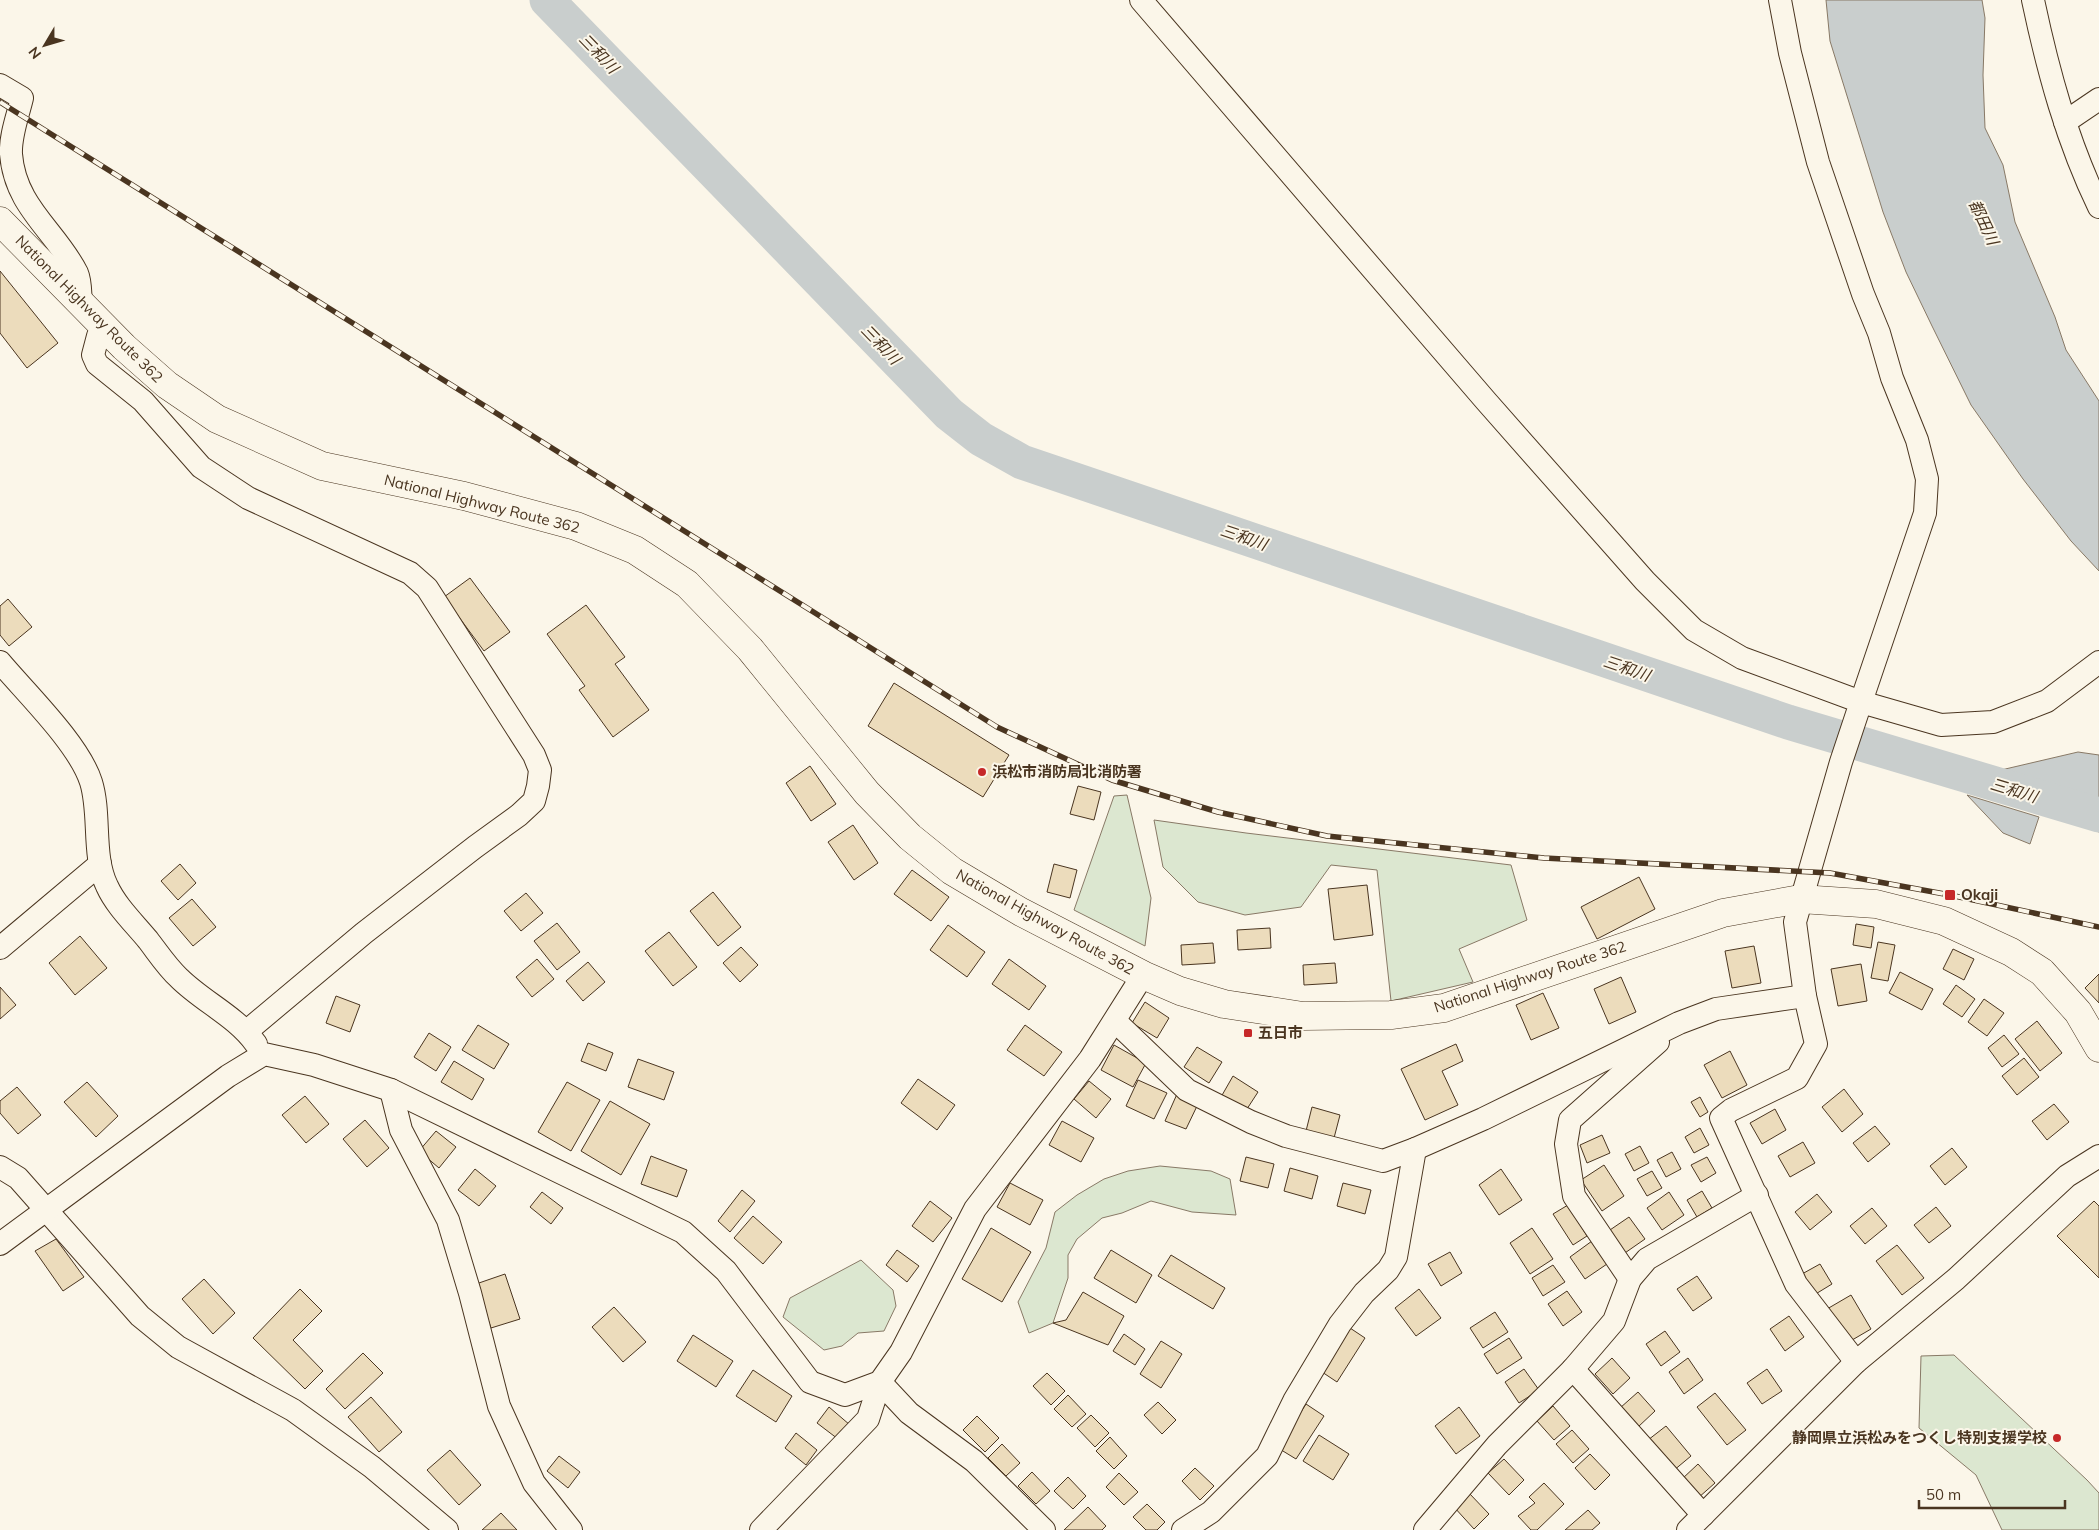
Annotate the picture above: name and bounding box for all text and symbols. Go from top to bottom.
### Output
north arrow [20,20,70,70]
water label: 三和川 [575,29,624,79]
text: N [24,43,45,63]
water label: 都田川 [1965,196,2004,250]
street label: National Highway Route 362 [12,231,167,386]
water label: 三和川 [857,320,906,370]
street label: National Highway Route 362 [382,470,582,537]
water label: 三和川 [1218,520,1272,555]
water label: 三和川 [1601,651,1655,686]
place label: 浜松市消防局北消防署 [992,762,1142,781]
marker: 浜松市消防局北消防署 [976,766,988,778]
water label: 三和川 [1988,773,2042,807]
street label: National Highway Route 362 [953,865,1138,979]
place label: Okaji [1961,885,1998,904]
marker: Okaji [1943,888,1957,902]
street label: National Highway Route 362 [1431,936,1628,1017]
place label: 五日市 [1258,1023,1303,1042]
marker: 五日市 [1242,1027,1254,1039]
place label: 静岡県立浜松みをつくし特別支援学校 [1792,1428,2047,1447]
marker: 静岡県立浜松みをつくし特別支援学校 [2051,1432,2063,1444]
scale bar [1919,1478,2065,1510]
text: 50 m [1926,1485,1961,1504]

